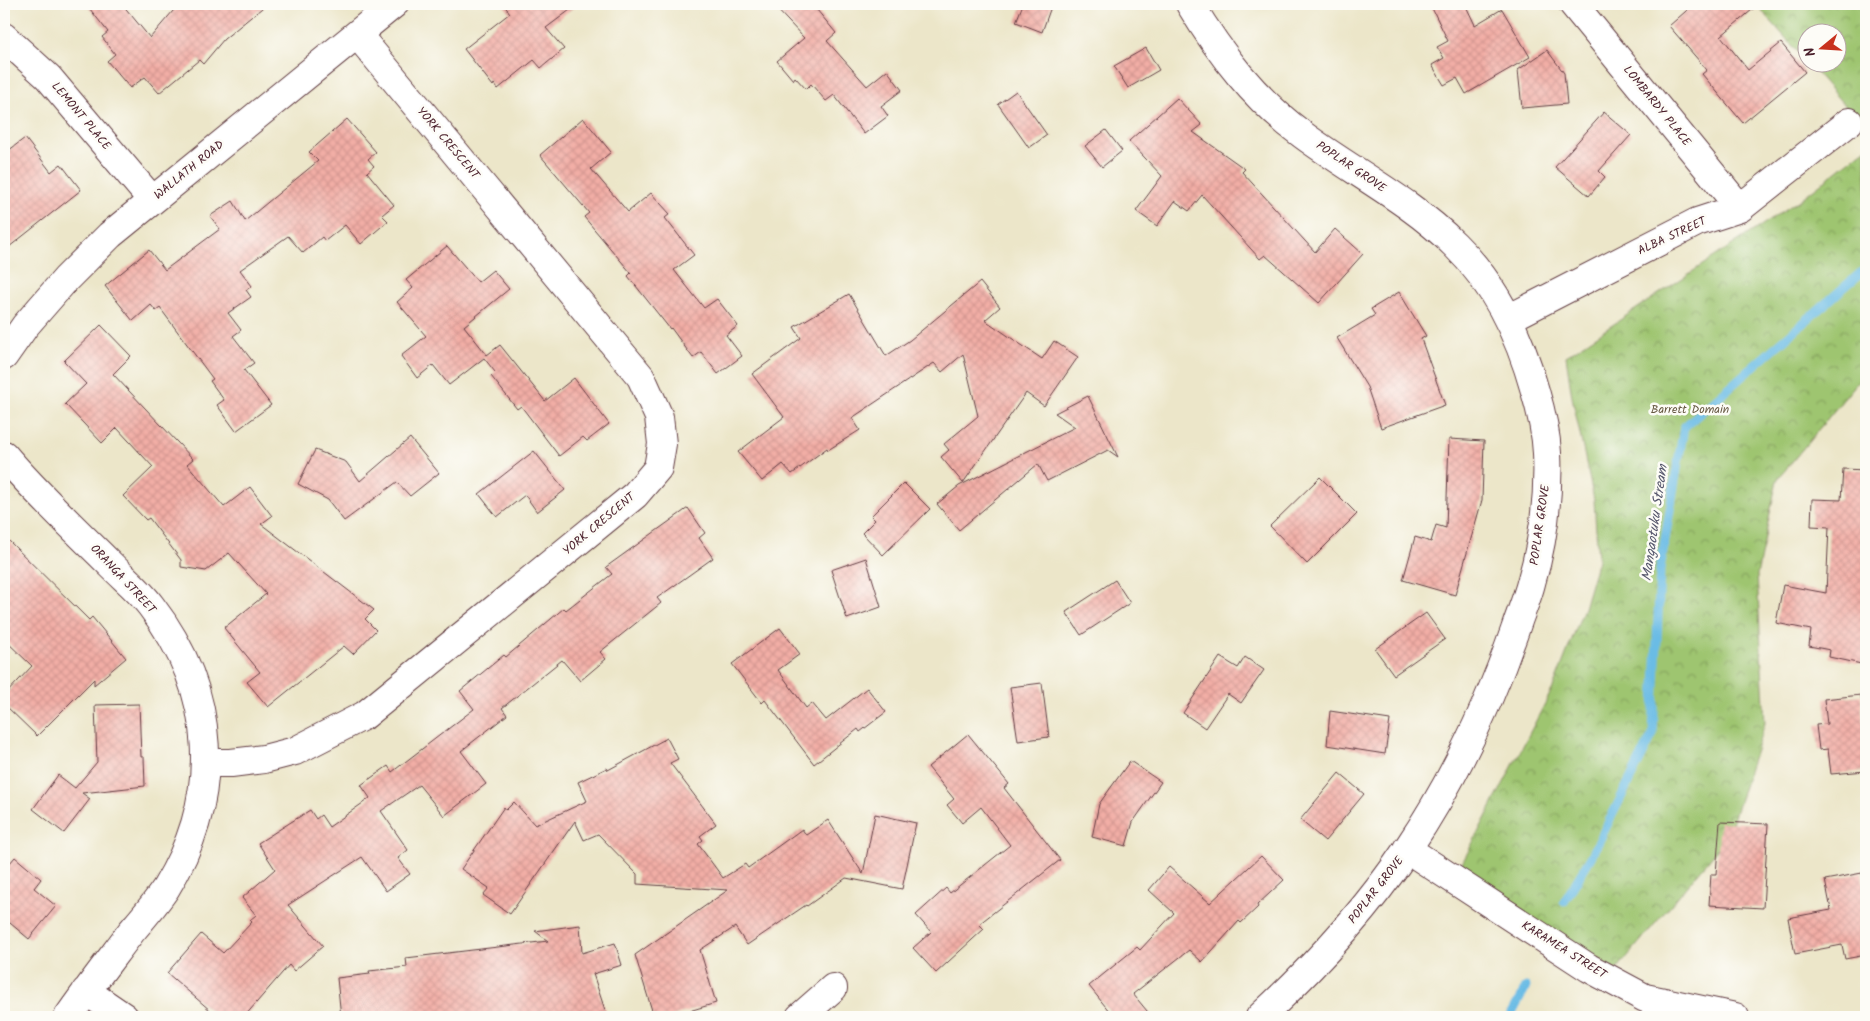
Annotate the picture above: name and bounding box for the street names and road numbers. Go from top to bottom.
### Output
street label: LOMBARDY PLACE [1618,61,1696,151]
street label: LEMONT PLACE [47,78,116,155]
street label: YORK CRESCENT [412,103,485,185]
street label: WALLATH ROAD [150,135,228,204]
street label: POPLAR GROVE [1312,136,1391,198]
street label: ALBA STREET [1635,211,1711,260]
street label: POPLAR GROVE [1525,483,1555,567]
street label: YORK CRESCENT [559,487,641,560]
street label: ORANGA STREET [86,540,162,619]
street label: POPLAR GROVE [1344,851,1409,928]
street label: KARAMEA STREET [1518,916,1612,985]

